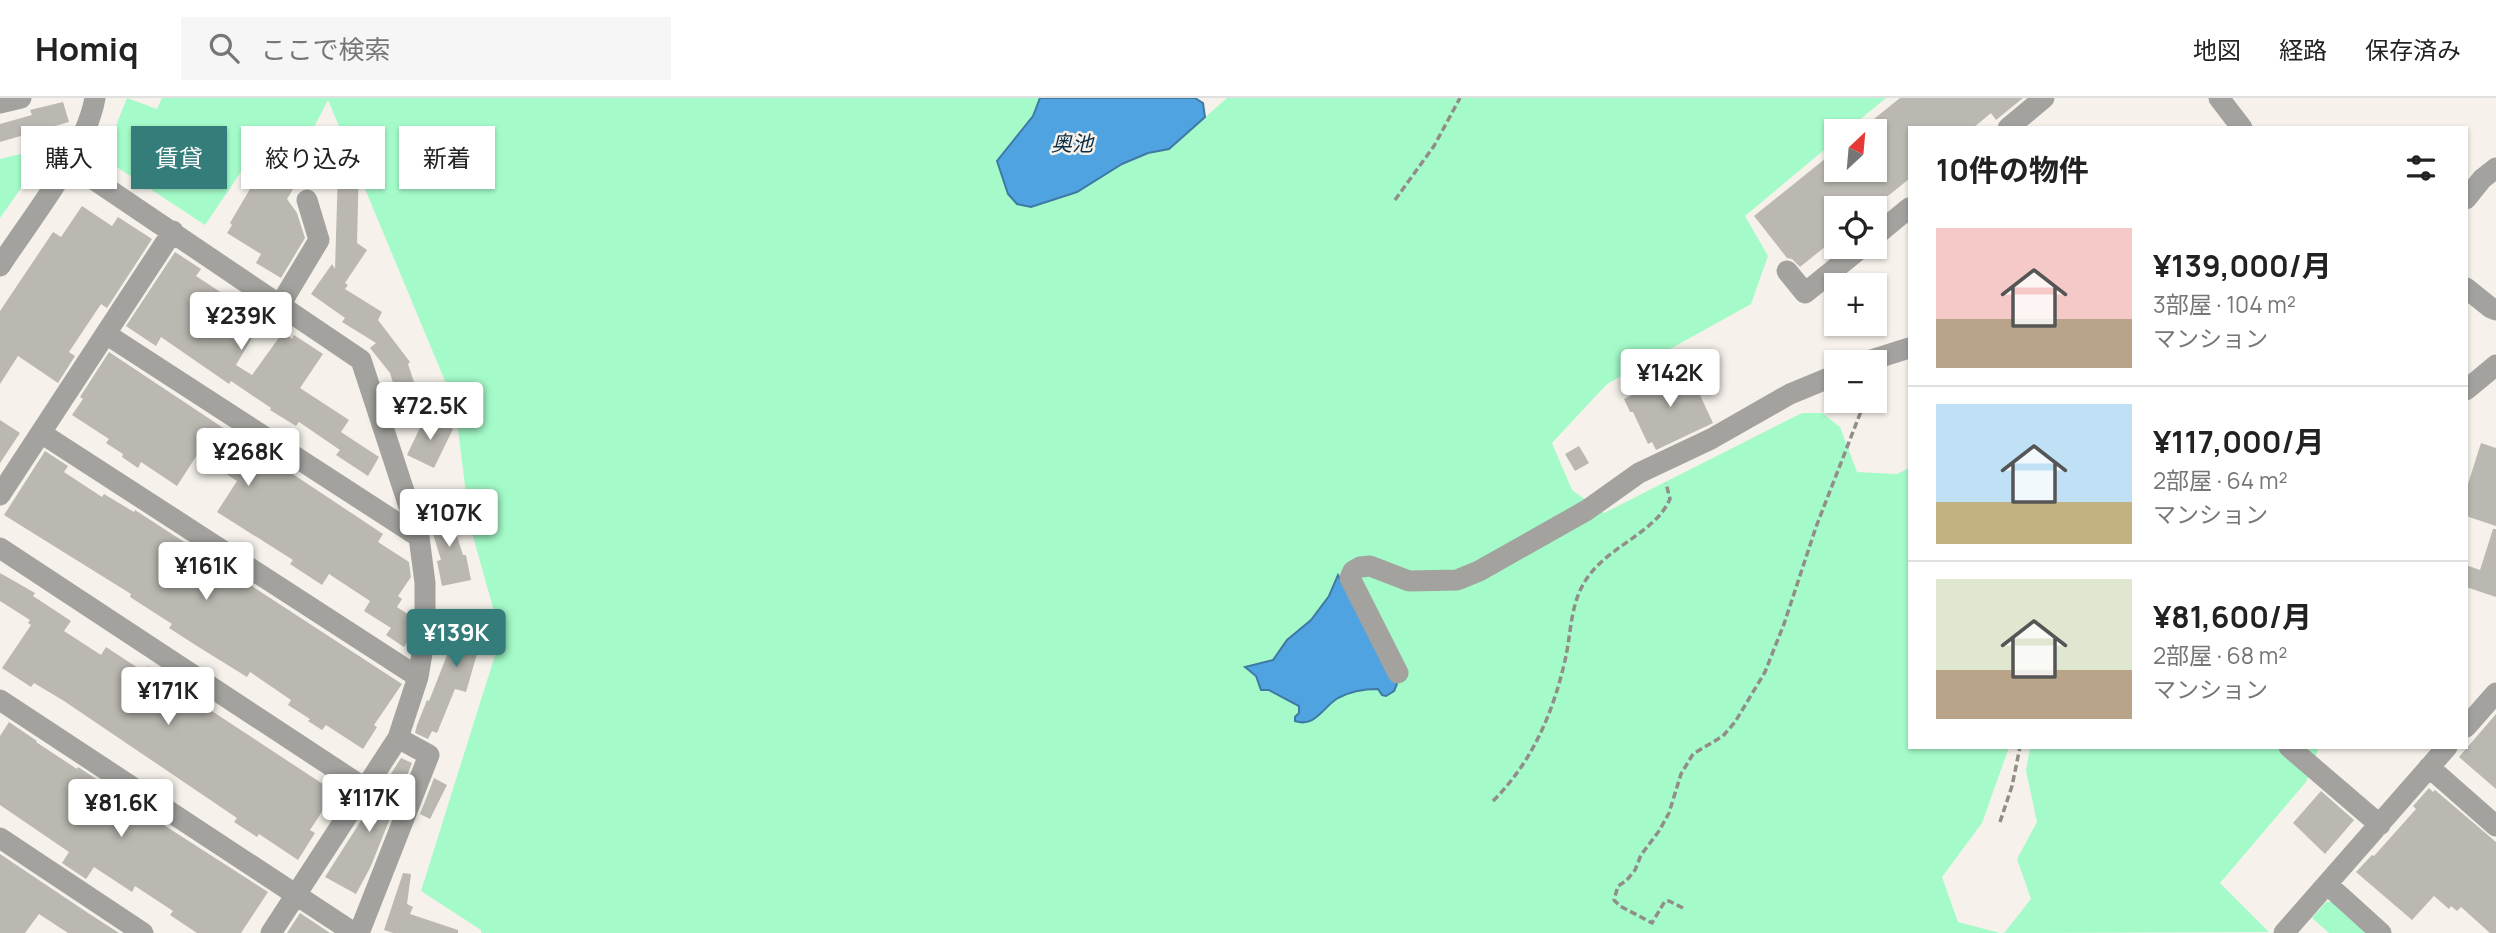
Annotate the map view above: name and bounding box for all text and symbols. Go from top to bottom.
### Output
search box [181,17,671,80]
text: Homiq [35,26,139,71]
icon: search [205,29,243,67]
text: ここで検索 [261,31,391,67]
text: 地図 [2193,33,2241,66]
text: 経路 [2279,33,2327,66]
text: 保存済み [2365,33,2461,66]
north arrow [1824,119,1886,182]
map controls [1824,119,1887,413]
chip: 購入 [21,126,117,189]
chip: 賃貸 [131,126,227,189]
chip: 絞り込み [241,126,385,189]
chip: 新着 [399,126,495,189]
water label: 奥池 [1051,129,1095,157]
text: 10件の物件 [1936,149,2089,190]
icon: filters [2402,149,2440,187]
button: locate [1824,196,1887,259]
text: ¥139,000/月 [2153,245,2332,286]
icon: home [1992,256,2076,340]
button: + [1824,273,1887,336]
text: 3部屋 · 104 m² [2153,288,2296,320]
pin: ¥239K [192,292,290,352]
text: ¥239K [206,299,276,331]
text: マンション [2153,322,2268,354]
pin: ¥142K [1621,350,1719,409]
button: − [1824,350,1887,413]
text: ¥142K [1637,356,1703,388]
pin: ¥72.5K [373,382,487,442]
text: ¥72.5K [392,389,468,421]
text: ¥117,000/月 [2153,421,2324,462]
pin: ¥268K [199,428,297,488]
icon: home [1992,432,2076,516]
text: ¥268K [212,435,284,467]
text: 2部屋 · 64 m² [2153,464,2288,496]
pin: ¥107K [400,490,498,549]
text: ¥107K [416,496,482,528]
text: マンション [2153,498,2268,530]
pin: ¥161K [157,542,255,602]
text: ¥161K [174,549,238,581]
text: ¥81,600/月 [2153,596,2312,637]
icon: home [1992,607,2076,691]
pin: ¥139K [407,610,505,669]
text: ¥139K [423,616,489,648]
text: 2部屋 · 68 m² [2153,639,2287,671]
pin: ¥171K [119,668,217,727]
text: マンション [2153,673,2268,705]
text: ¥171K [137,674,199,706]
pin: ¥117K [320,774,418,834]
pin: ¥81.6K [64,780,178,839]
text: ¥117K [338,781,400,813]
text: ¥81.6K [84,786,158,818]

